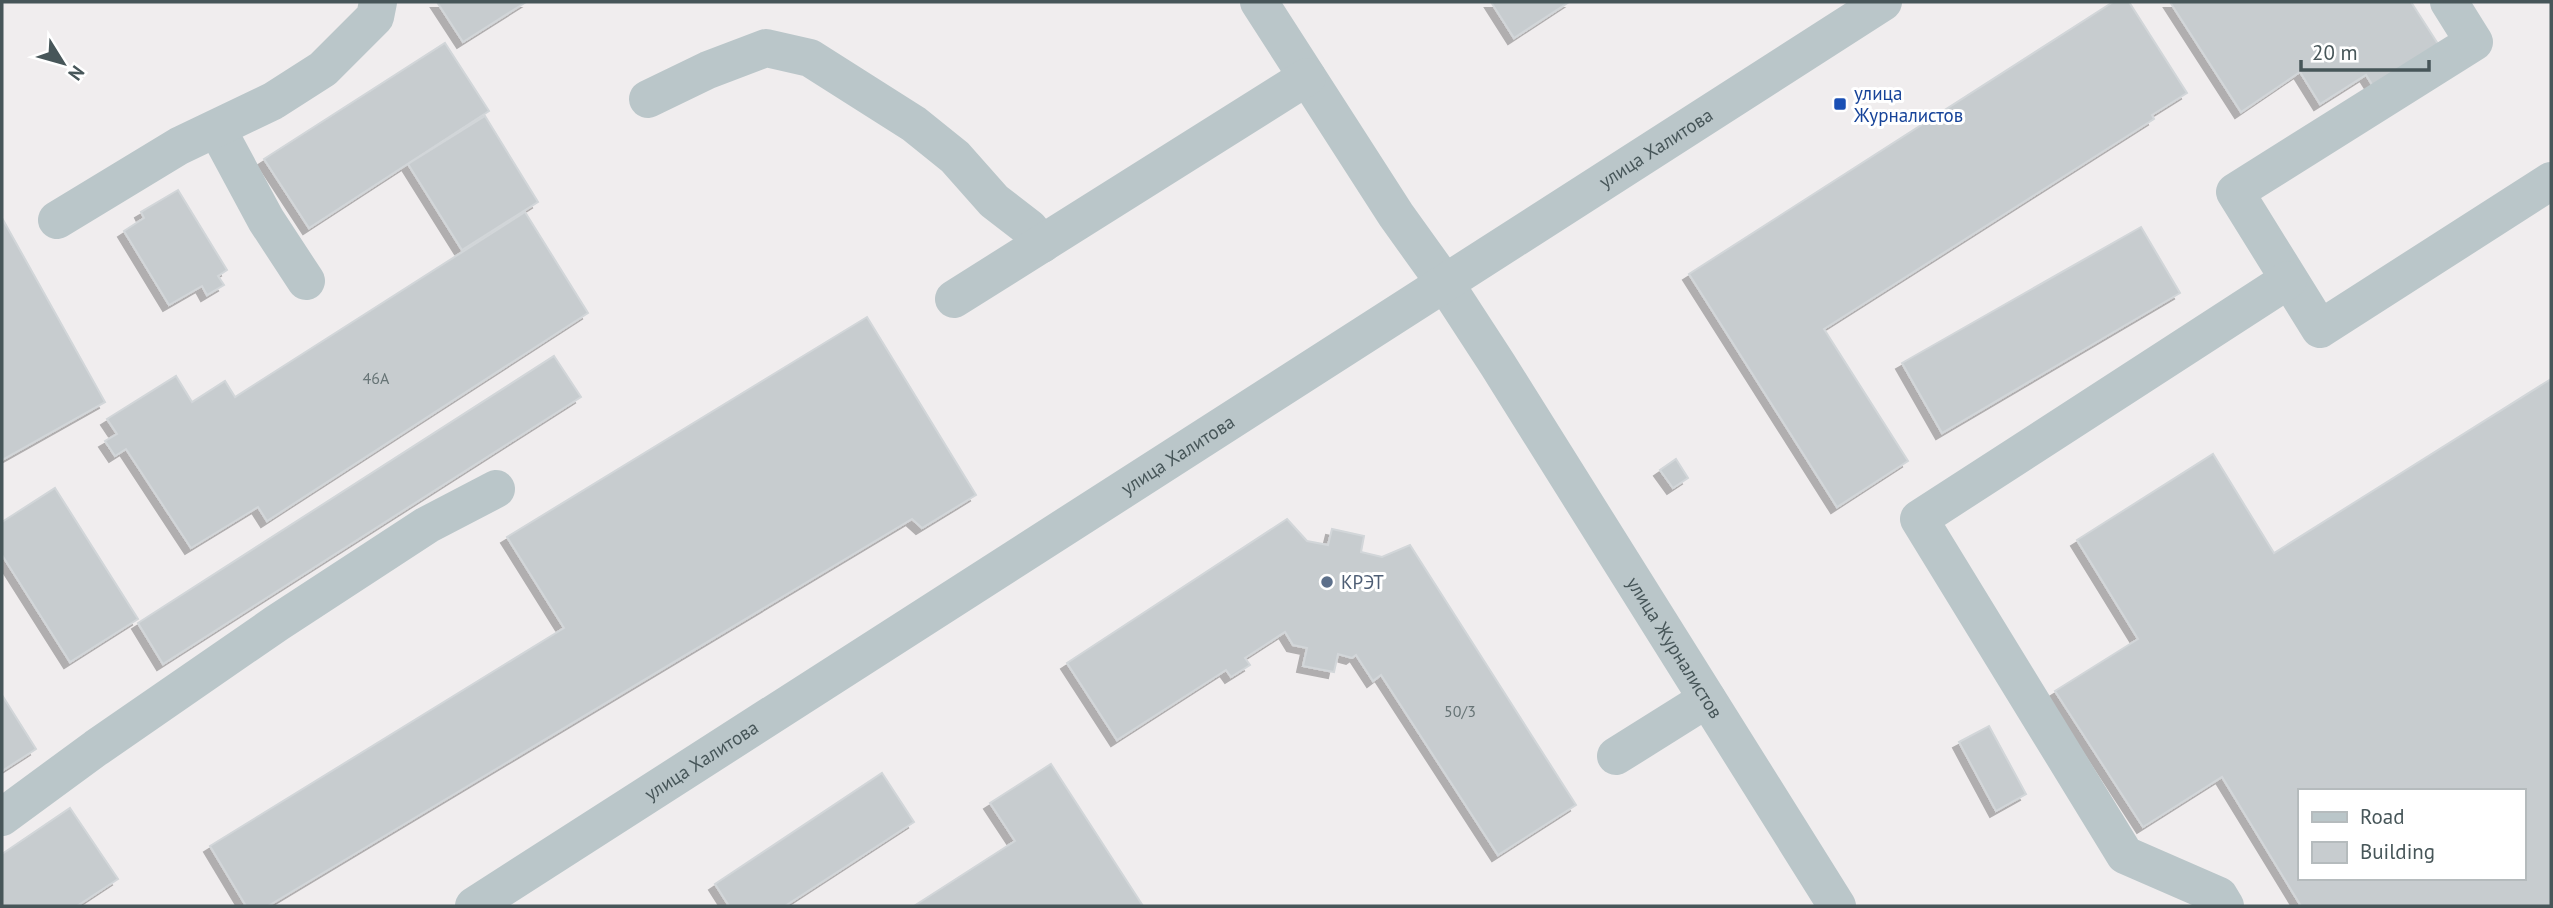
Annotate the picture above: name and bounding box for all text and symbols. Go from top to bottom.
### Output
north arrow [28,28,98,98]
scale bar [2301,28,2429,72]
text: 20 m [2312,39,2358,66]
text: N [63,61,90,85]
place label: улица Журналистов [1853,81,1963,127]
marker: улица Журналистов [1832,96,1848,112]
street label: улица Халитова [1594,103,1717,193]
house number: 46А [363,368,390,388]
street label: улица Халитова [1116,409,1239,500]
place label: КРЭТ [1341,570,1384,594]
street label: улица Журналистов [1622,572,1728,723]
marker: КРЭТ [1319,574,1335,590]
house number: 50/3 [1444,701,1476,721]
street label: улица Халитова [640,715,763,806]
legend [2298,789,2525,880]
text: Road [2360,803,2404,830]
text: Building [2360,838,2435,865]

